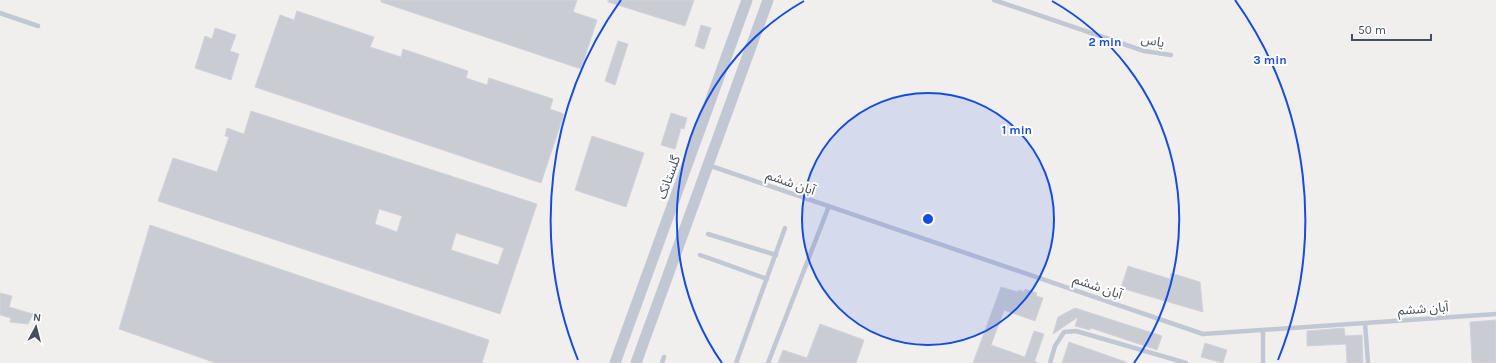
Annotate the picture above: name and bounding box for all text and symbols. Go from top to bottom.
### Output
scale bar [1352,16,1431,42]
text: 50 m [1358,23,1386,37]
street label: یاس [1140,31,1166,51]
text: 2 min [1088,35,1122,49]
text: 3 min [1253,53,1287,67]
text: 1 min [1002,123,1032,137]
street label: گلستانک [654,153,683,201]
street label: آبان ششم [763,167,818,201]
centre of rings [921,212,935,226]
street label: آبان ششم [1070,271,1125,305]
street label: آبان ششم [1397,299,1450,321]
north arrow [16,307,56,347]
text: N [32,311,42,325]

